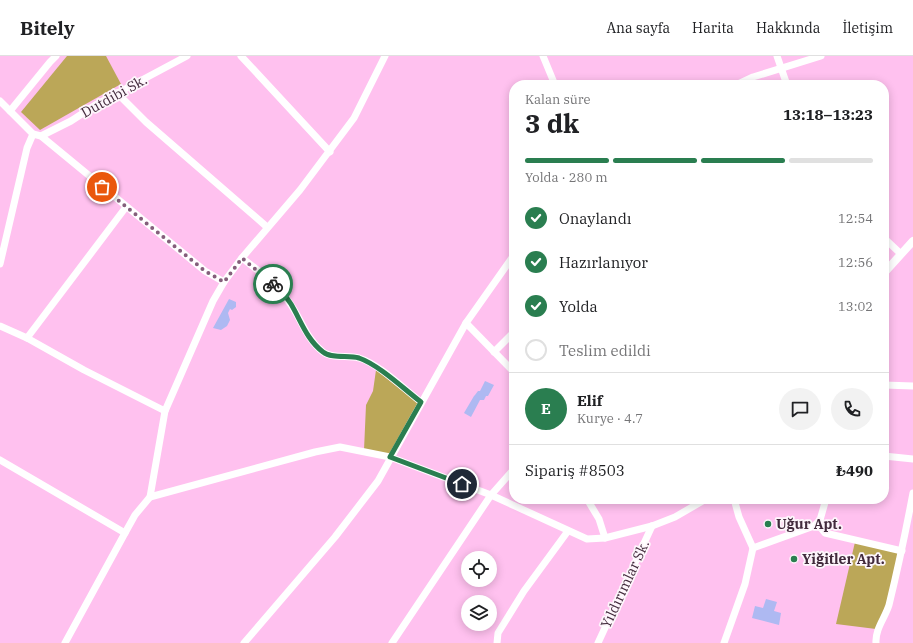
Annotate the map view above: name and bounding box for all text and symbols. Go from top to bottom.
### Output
text: Bitely [20,16,75,40]
text: Ana sayfa [606,19,670,37]
text: Harita [692,19,734,37]
text: Hakkında [756,19,821,37]
text: İletişim [843,19,893,37]
street label: Dutdibi Sk. [78,70,150,122]
text: Kalan süre [525,91,591,108]
text: 13:18–13:23 [783,105,873,124]
text: 3 dk [525,106,579,140]
text: Yolda · 280 m [525,169,608,186]
pin [85,170,119,204]
icon: bag [91,176,113,198]
icon: check [525,207,547,229]
text: Onaylandı [559,209,632,228]
text: 12:54 [838,210,873,227]
icon: check [525,251,547,273]
text: Hazırlanıyor [559,253,648,272]
text: 12:56 [838,254,873,271]
courier [253,264,293,304]
icon: bike [262,273,284,295]
icon: check [525,295,547,317]
text: Yolda [559,297,598,316]
text: 13:02 [838,298,873,315]
text: Teslim edildi [559,341,651,360]
button: chat [779,388,821,430]
button: phone [831,388,873,430]
text: Elif [577,391,603,410]
text: E [541,399,551,418]
text: Kurye · 4.7 [577,410,643,427]
text: Sipariş #8503 [525,461,625,480]
text: ₺490 [836,461,873,480]
pin [445,467,479,501]
icon: home [451,473,473,495]
place label: Uğur Apt. [776,515,842,533]
marker: Uğur Apt. [763,519,773,529]
street label: Yıldırımlar Sk. [597,537,653,631]
place label: Yiğitler Apt. [802,550,885,568]
map controls [461,551,497,631]
button: locate [461,551,497,587]
marker: Yiğitler Apt. [789,554,799,564]
button: layers [461,595,497,631]

